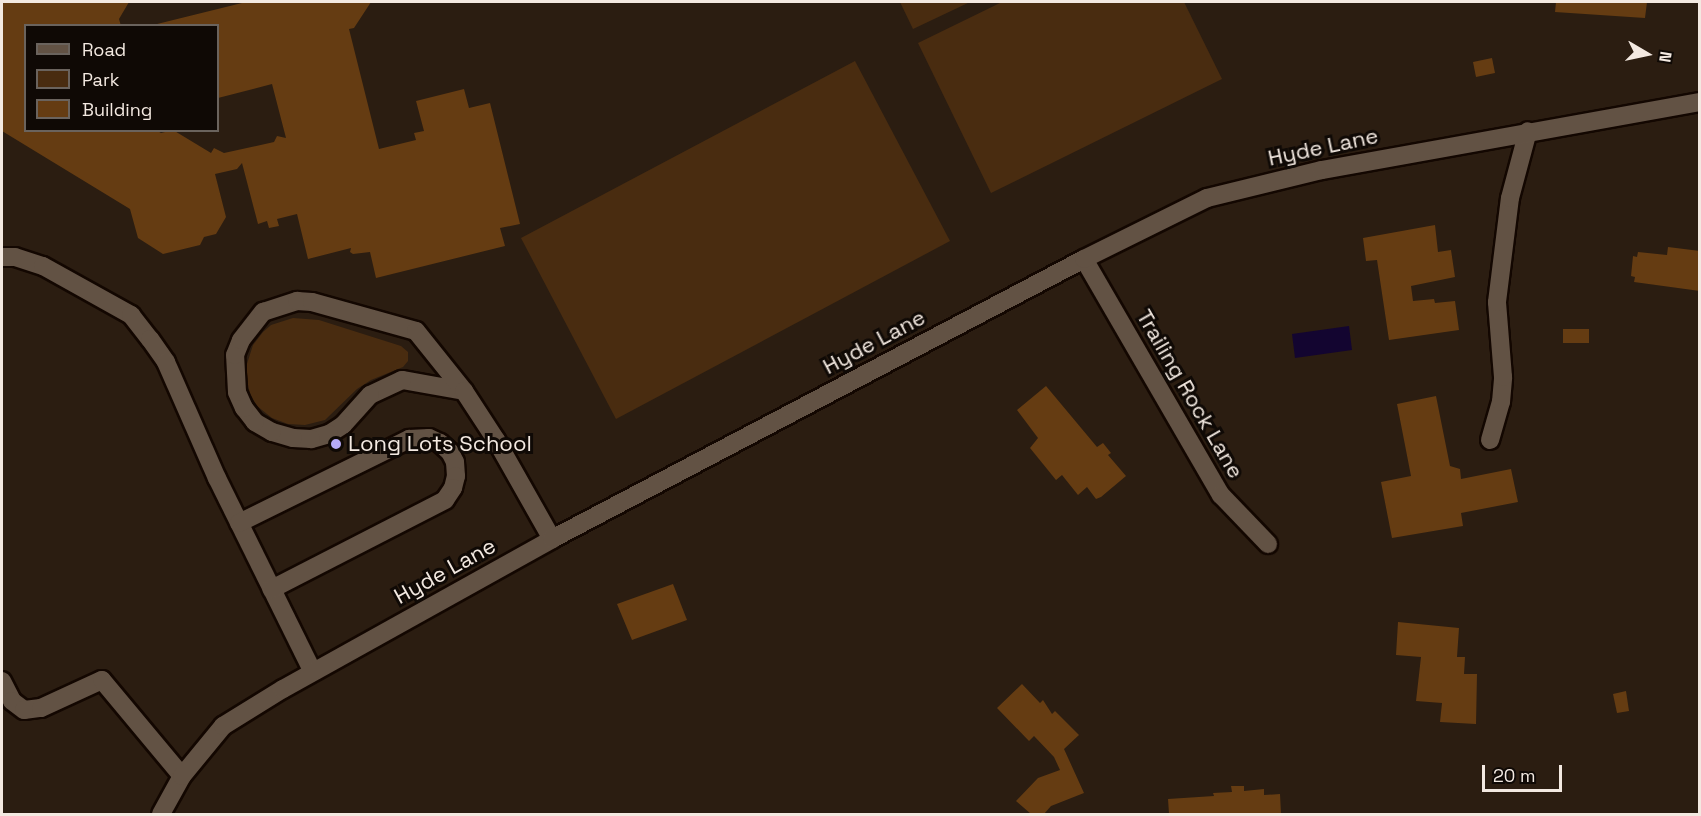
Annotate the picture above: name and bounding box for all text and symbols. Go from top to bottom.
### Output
legend [24,24,219,132]
north arrow [1617,24,1677,84]
text: Road [82,38,126,61]
text: N [1654,50,1676,64]
text: Park [82,68,119,91]
text: Building [82,98,152,121]
street label: Hyde Lane [1266,122,1380,172]
street label: Hyde Lane [818,304,930,380]
street label: Trailing Rock Lane [1131,305,1249,483]
place label: Long Lots School [348,431,532,457]
marker: Long Lots School [329,437,343,451]
street label: Hyde Lane [390,532,500,610]
scale bar [1485,753,1564,791]
text: 20 m [1493,764,1536,787]

